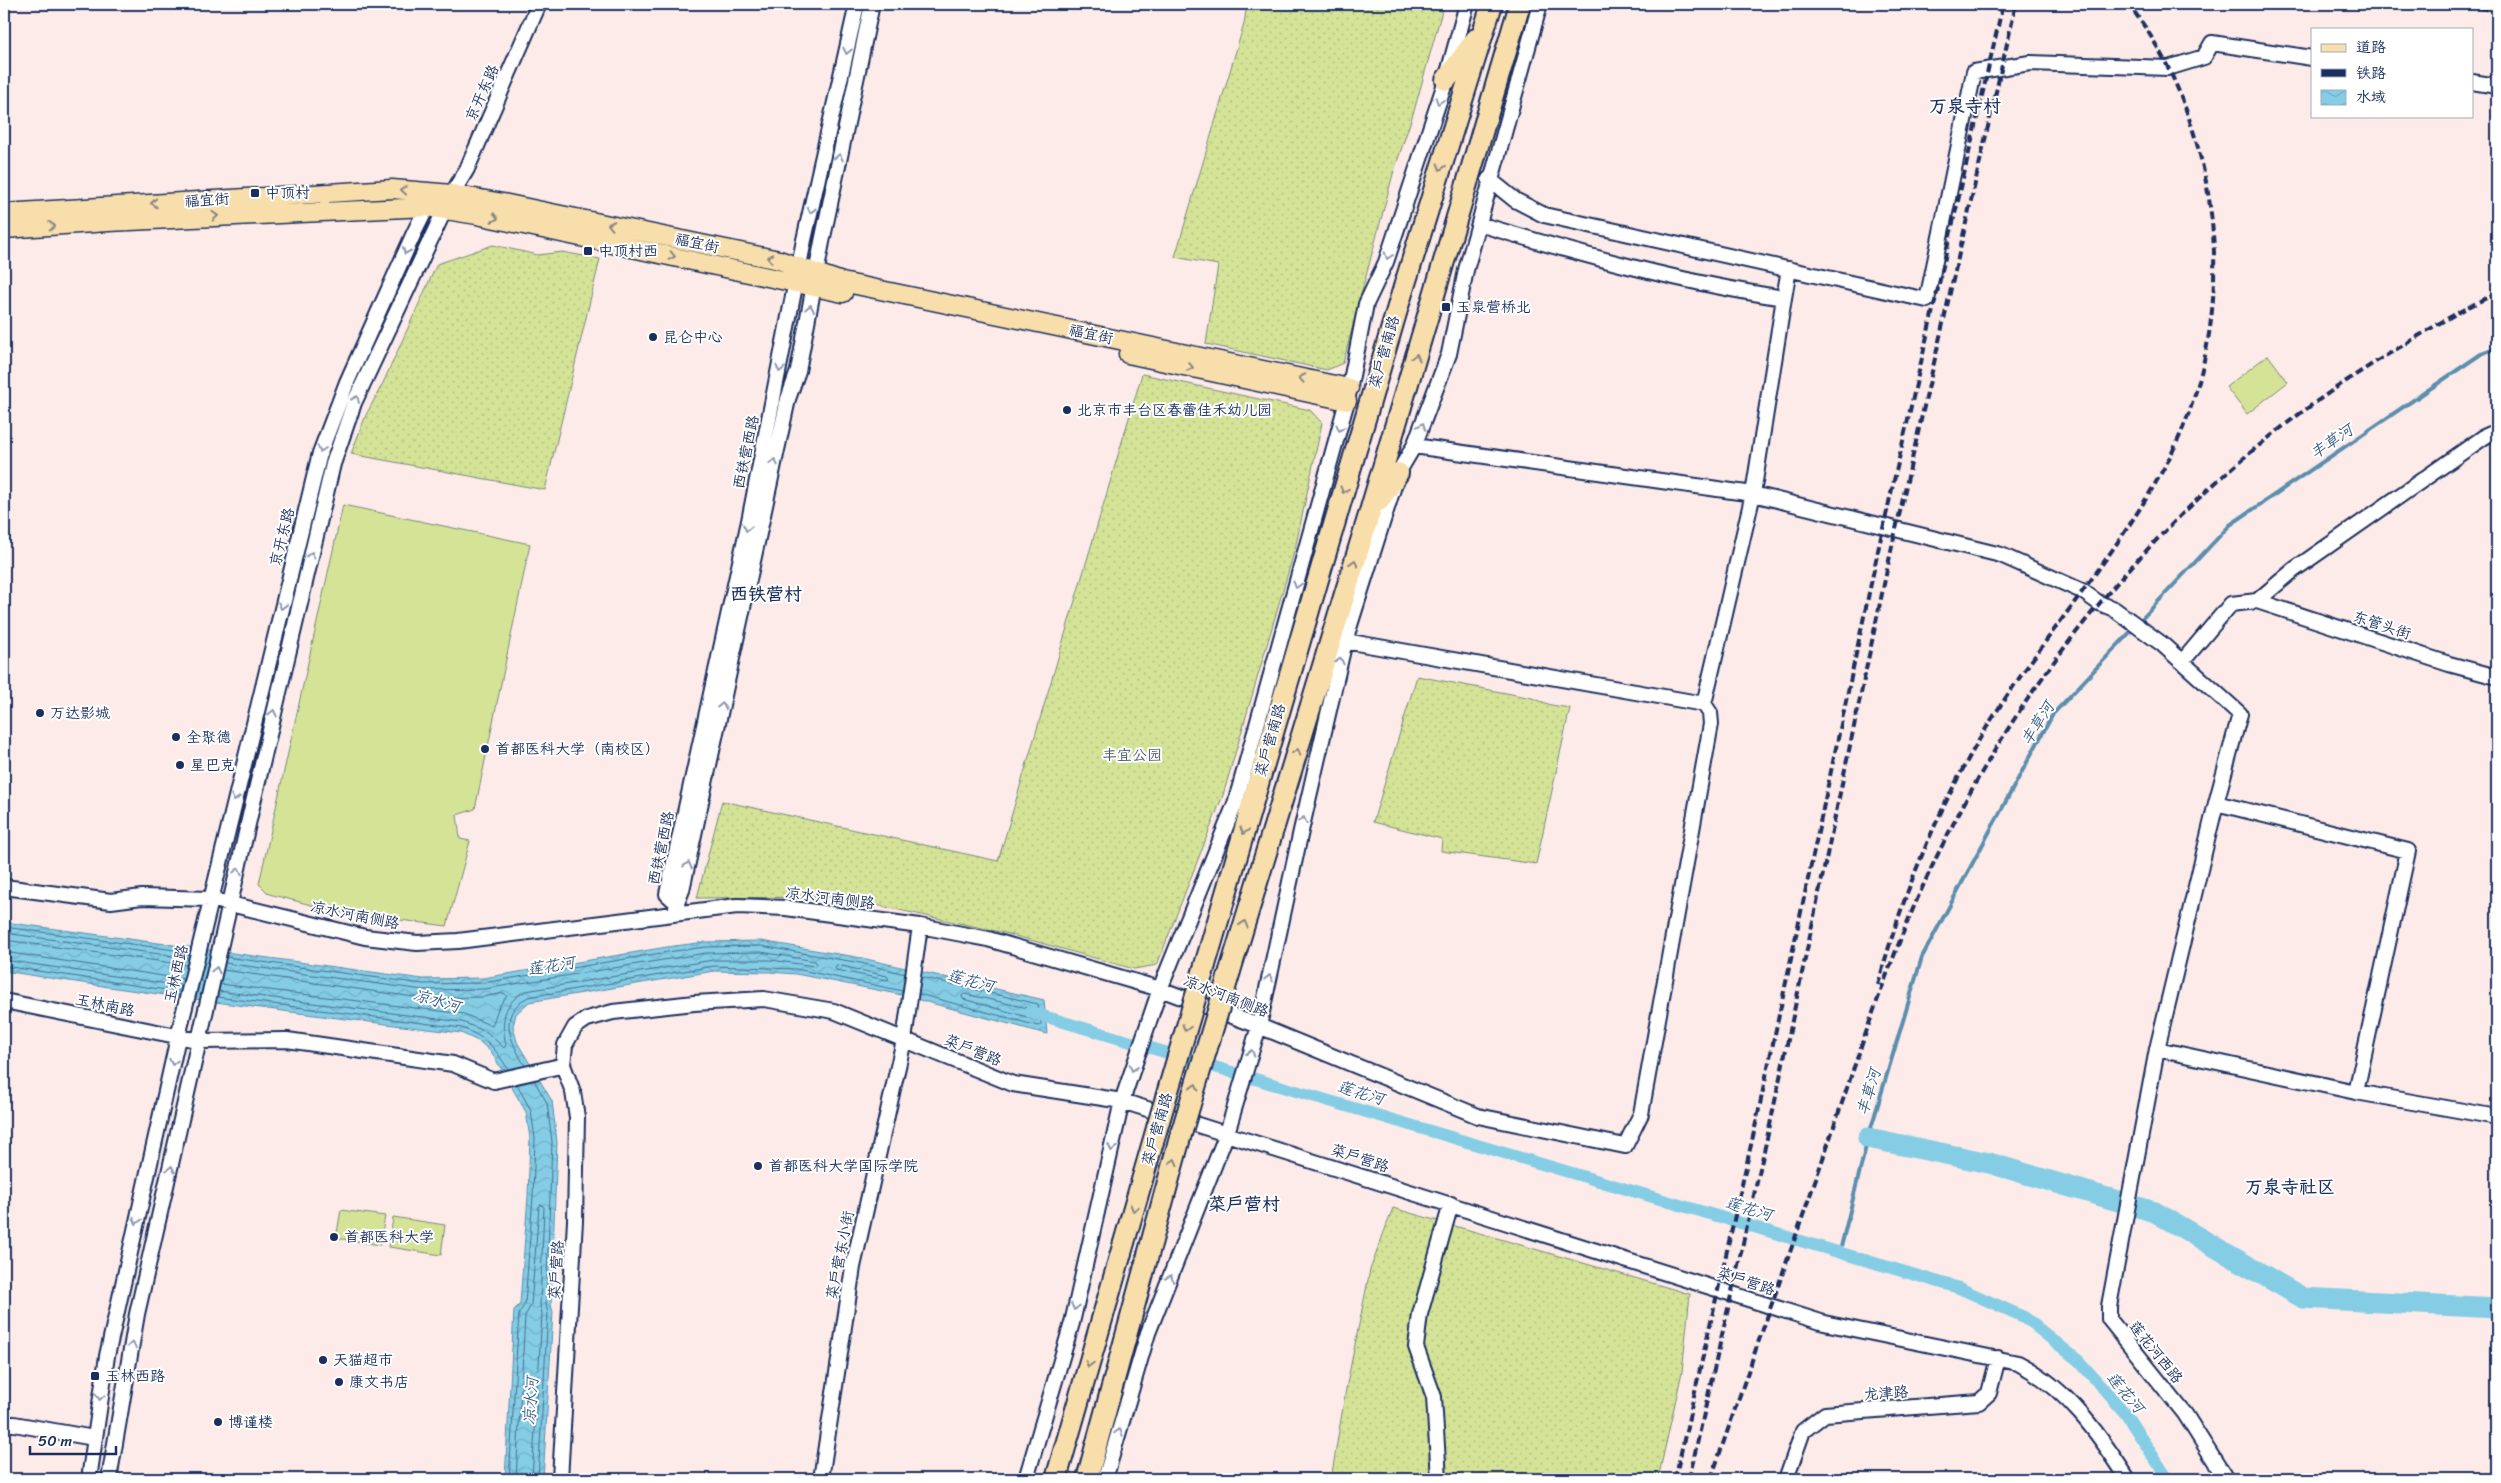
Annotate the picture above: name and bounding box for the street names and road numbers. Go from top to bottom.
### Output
street label: 京开东路 [458,60,506,126]
street label: 福宜街 [184,185,230,215]
street label: 福宜街 [672,226,722,260]
street label: 菜户营南路 [1361,312,1407,392]
street label: 福宜街 [1066,317,1116,351]
street label: 西铁营西路 [725,413,767,491]
street label: 京开东路 [262,505,302,569]
street label: 东管头街 [2349,603,2415,647]
street label: 菜户营南路 [1247,700,1293,780]
street label: 西铁营西路 [640,809,682,887]
street label: 凉水河南侧路 [784,880,876,916]
street label: 凉水河南侧路 [308,894,402,936]
street label: 玉林西路 [157,942,195,1006]
street label: 凉水河南侧路 [1179,968,1273,1024]
street label: 玉林南路 [73,986,137,1024]
street label: 菜户营路 [940,1027,1006,1073]
street label: 菜户营南路 [1134,1089,1180,1169]
street label: 菜户营路 [1327,1136,1393,1180]
street label: 菜户营东小街 [819,1208,861,1302]
street label: 菜户营路 [541,1239,571,1301]
street label: 菜户营路 [1713,1259,1779,1303]
street label: 莲花河西路 [2122,1315,2190,1389]
street label: 龙津路 [1863,1378,1909,1408]

